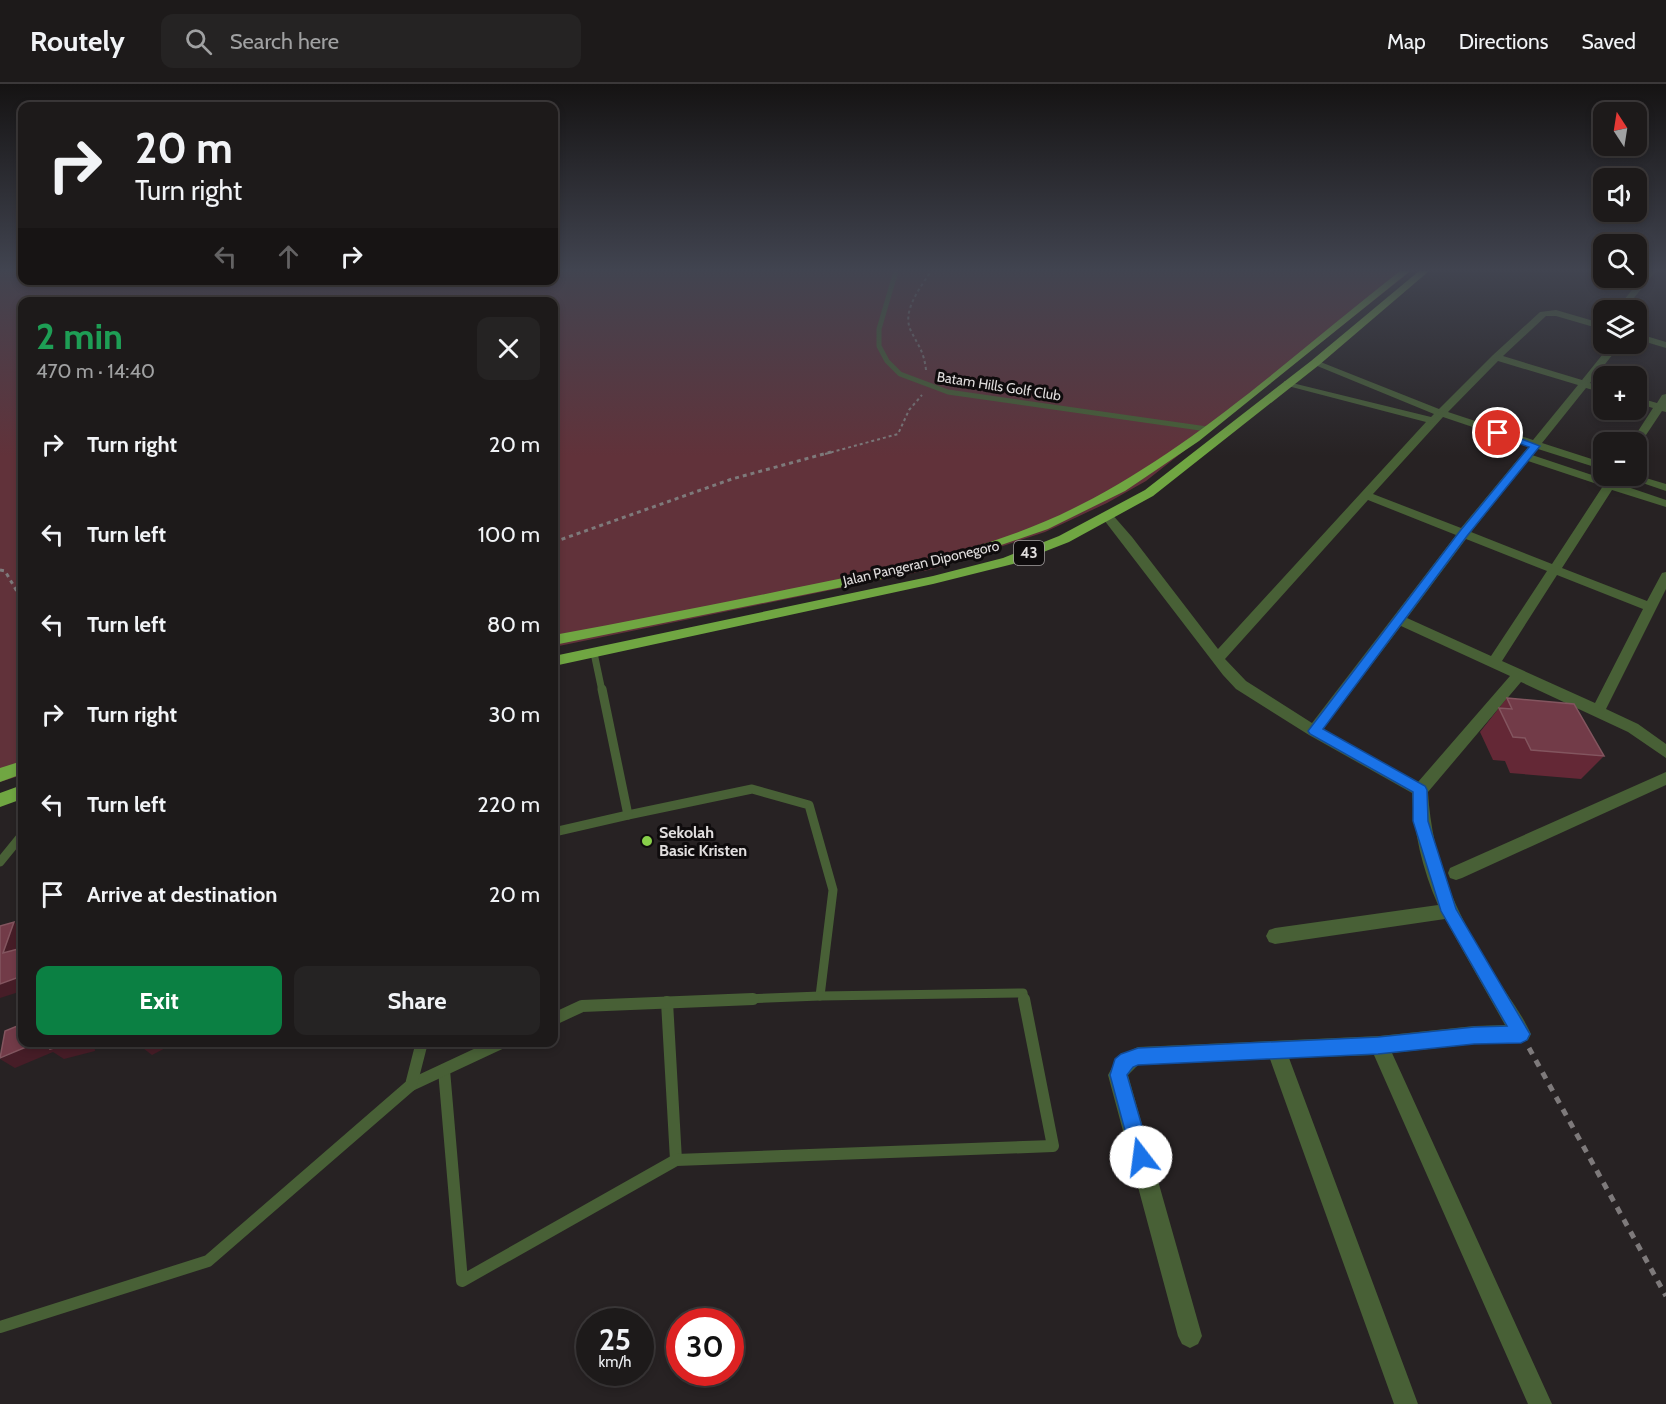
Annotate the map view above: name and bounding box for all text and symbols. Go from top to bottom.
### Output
search box [161,14,581,68]
text: Routely [30,24,125,58]
icon: search [182,25,215,58]
text: Search here [230,28,339,55]
text: Map [1387,29,1426,54]
text: Directions [1459,29,1548,54]
text: Saved [1581,29,1636,54]
north arrow [1593,102,1647,156]
map controls [1593,102,1647,486]
text: 20 m [135,122,233,174]
icon: right [36,126,114,204]
button: sound [1593,168,1647,222]
text: Turn right [135,174,242,207]
button: search [1593,234,1647,288]
icon: left [209,240,242,273]
icon: ahead [272,240,305,273]
icon: right [335,240,368,273]
button: layers [1593,300,1647,354]
text: 2 min [36,314,123,358]
button: close [477,317,540,380]
text: 470 m · 14:40 [36,359,155,383]
button: + [1593,366,1647,420]
street label: Batam Hills Golf Club [936,367,1062,405]
pin [1472,407,1523,458]
icon: arrive [1481,416,1514,449]
icon: right [36,428,69,461]
text: Turn right [87,431,177,458]
text: 20 m [489,431,540,458]
button: − [1593,432,1647,486]
icon: left [36,518,69,551]
text: Turn left [87,521,166,548]
text: 100 m [478,521,540,548]
street label: Jalan Pangeran Diponegoro [840,536,1001,590]
road number: 43 [1014,541,1044,565]
icon: left [36,608,69,641]
text: Turn left [87,611,166,638]
text: 80 m [487,611,540,638]
icon: right [36,698,69,731]
text: Turn right [87,701,177,728]
text: 30 m [488,701,540,728]
icon: left [36,788,69,821]
text: Turn left [87,791,166,818]
text: 220 m [477,791,540,818]
place label: Sekolah Basic Kristen [659,823,747,860]
marker: Sekolah Basic Kristen [640,834,654,848]
icon: arrive [36,878,69,911]
text: Arrive at destination [87,881,277,908]
text: 20 m [489,881,540,908]
button: Exit [36,966,282,1035]
button: Share [294,966,540,1035]
position arrow [1109,1125,1173,1189]
speed limit sign: 30 [666,1308,744,1386]
text: 25 [599,1321,631,1358]
text: km/h [599,1353,631,1371]

